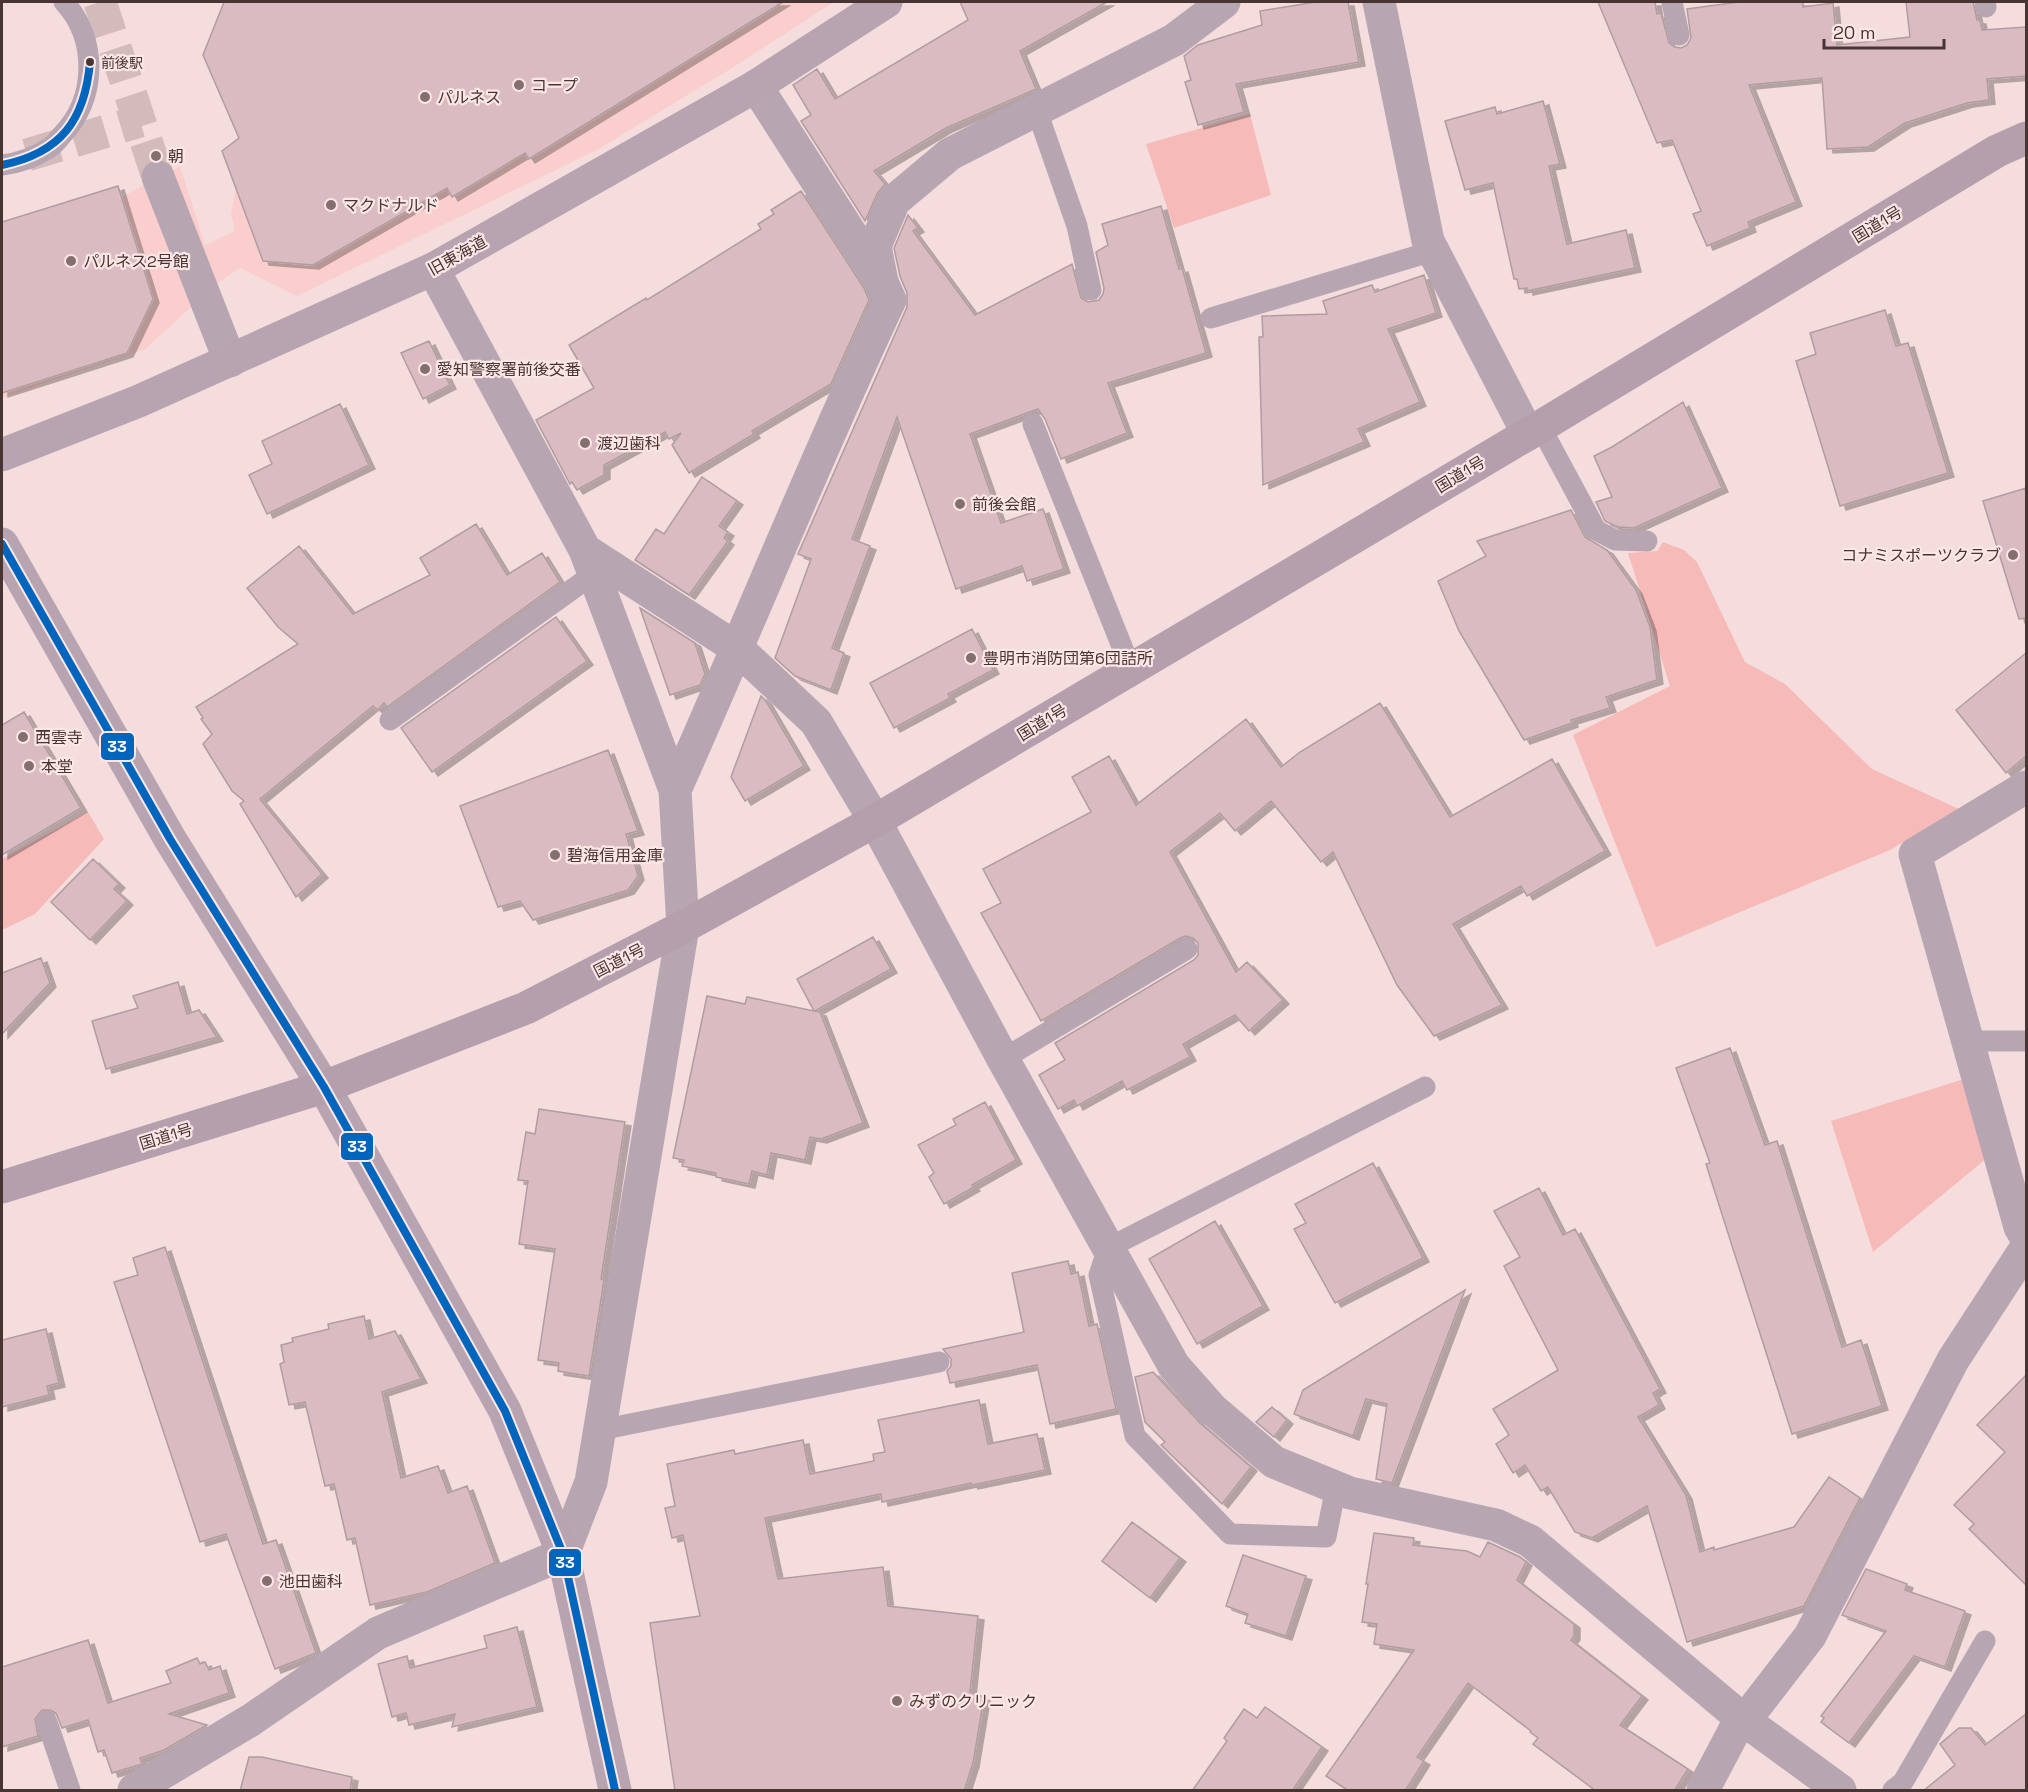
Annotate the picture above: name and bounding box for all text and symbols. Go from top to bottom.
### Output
scale bar [1824,12,1944,50]
text: 20 m [1833,21,1876,44]
place label: 前後駅 [101,54,143,72]
marker: 前後駅 [84,56,96,68]
place label: コープ [531,75,578,96]
marker: コープ [512,78,526,92]
place label: パルネス [437,87,501,108]
marker: パルネス [418,90,432,104]
place label: 朝 [168,146,184,167]
marker: 朝 [149,149,163,163]
place label: マクドナルド [343,195,439,216]
marker: マクドナルド [324,198,338,212]
street label: 国道1号 [1848,201,1906,248]
street label: 旧東海道 [424,231,490,280]
place label: パルネス2号館 [83,251,189,272]
marker: パルネス2号館 [64,254,78,268]
place label: 愛知警察署前後交番 [437,359,581,380]
marker: 愛知警察署前後交番 [418,362,432,376]
place label: 渡辺歯科 [597,433,661,454]
marker: 渡辺歯科 [578,436,592,450]
street label: 国道1号 [1431,451,1489,498]
place label: 前後会館 [972,494,1036,515]
marker: 前後会館 [953,497,967,511]
place label: コナミスポーツクラブ [1841,545,2001,566]
marker: コナミスポーツクラブ [2006,548,2020,562]
place label: 豊明市消防団第6団詰所 [983,648,1153,669]
marker: 豊明市消防団第6団詰所 [964,651,978,665]
street label: 国道1号 [1013,699,1071,746]
place label: 西雲寺 [35,727,83,748]
marker: 西雲寺 [16,730,30,744]
line badge: 33 [100,732,135,761]
text: 33 [107,736,127,757]
place label: 本堂 [41,756,73,777]
marker: 本堂 [22,759,36,773]
place label: 碧海信用金庫 [567,845,663,866]
marker: 碧海信用金庫 [548,848,562,862]
street label: 国道1号 [590,939,648,982]
street label: 国道1号 [137,1118,195,1155]
line badge: 33 [340,1132,374,1161]
text: 33 [347,1136,367,1157]
line badge: 33 [548,1548,582,1577]
text: 33 [555,1552,575,1573]
place label: 池田歯科 [279,1571,343,1592]
marker: 池田歯科 [260,1574,274,1588]
place label: みずのクリニック [909,1691,1037,1712]
marker: みずのクリニック [890,1694,904,1708]

